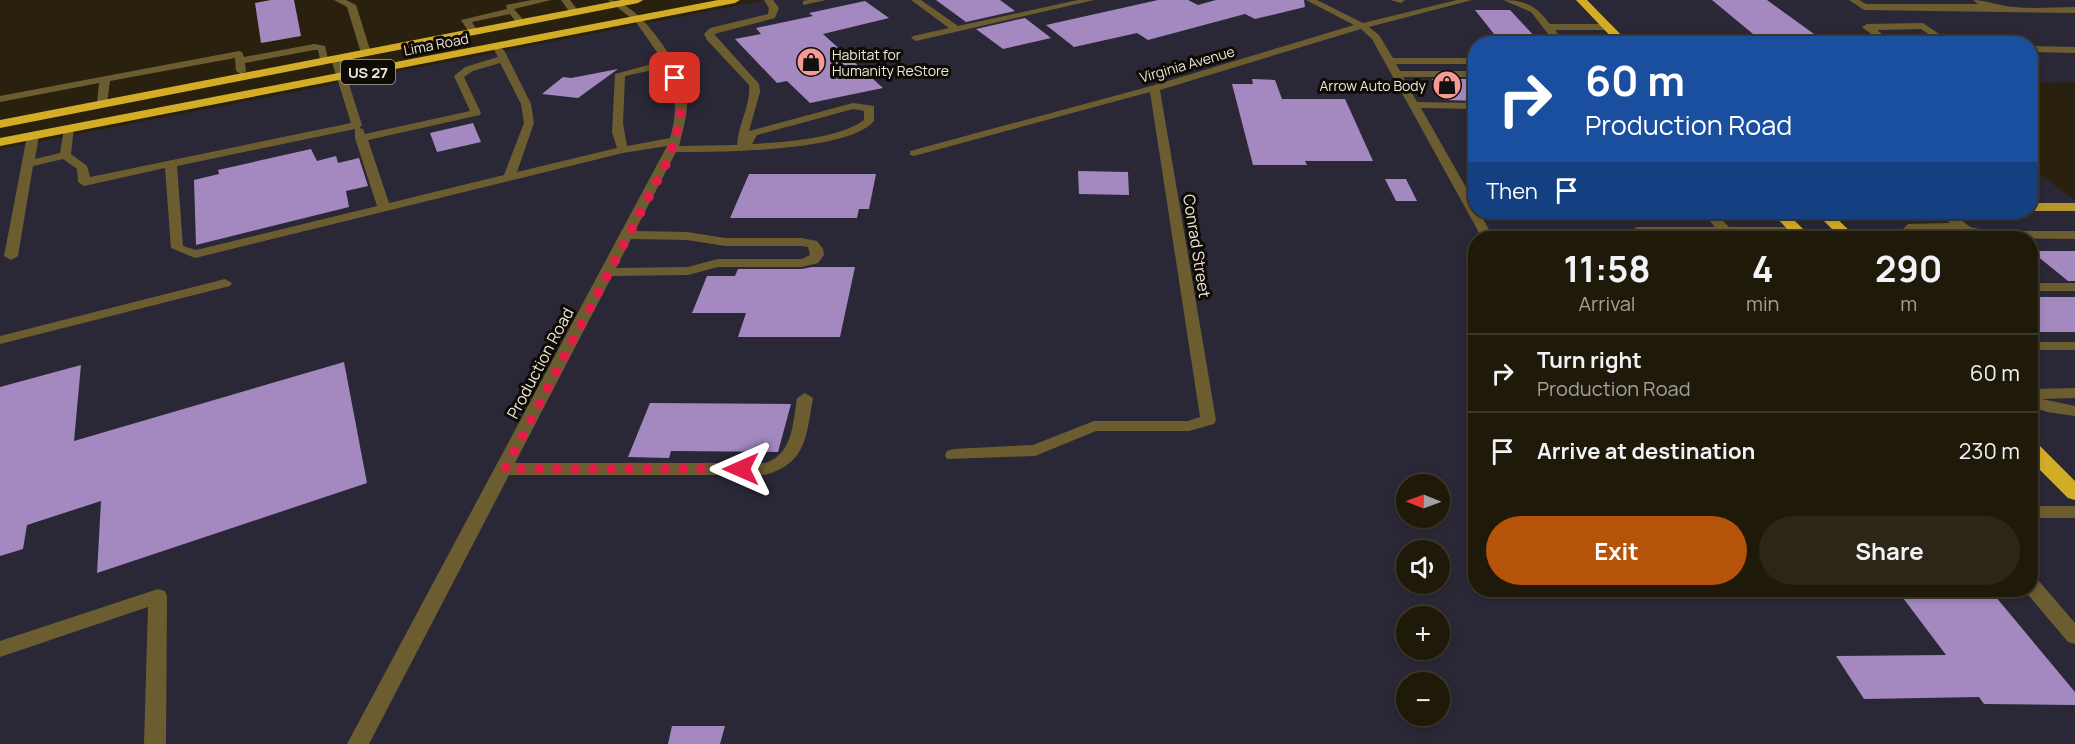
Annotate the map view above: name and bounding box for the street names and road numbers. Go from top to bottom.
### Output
street label: Lima Road [402,28,470,60]
street label: Virginia Avenue [1137,41,1237,87]
road number: US 27 [341,60,395,84]
street label: Conrad Street [1178,193,1216,299]
street label: Production Road [501,304,579,422]

